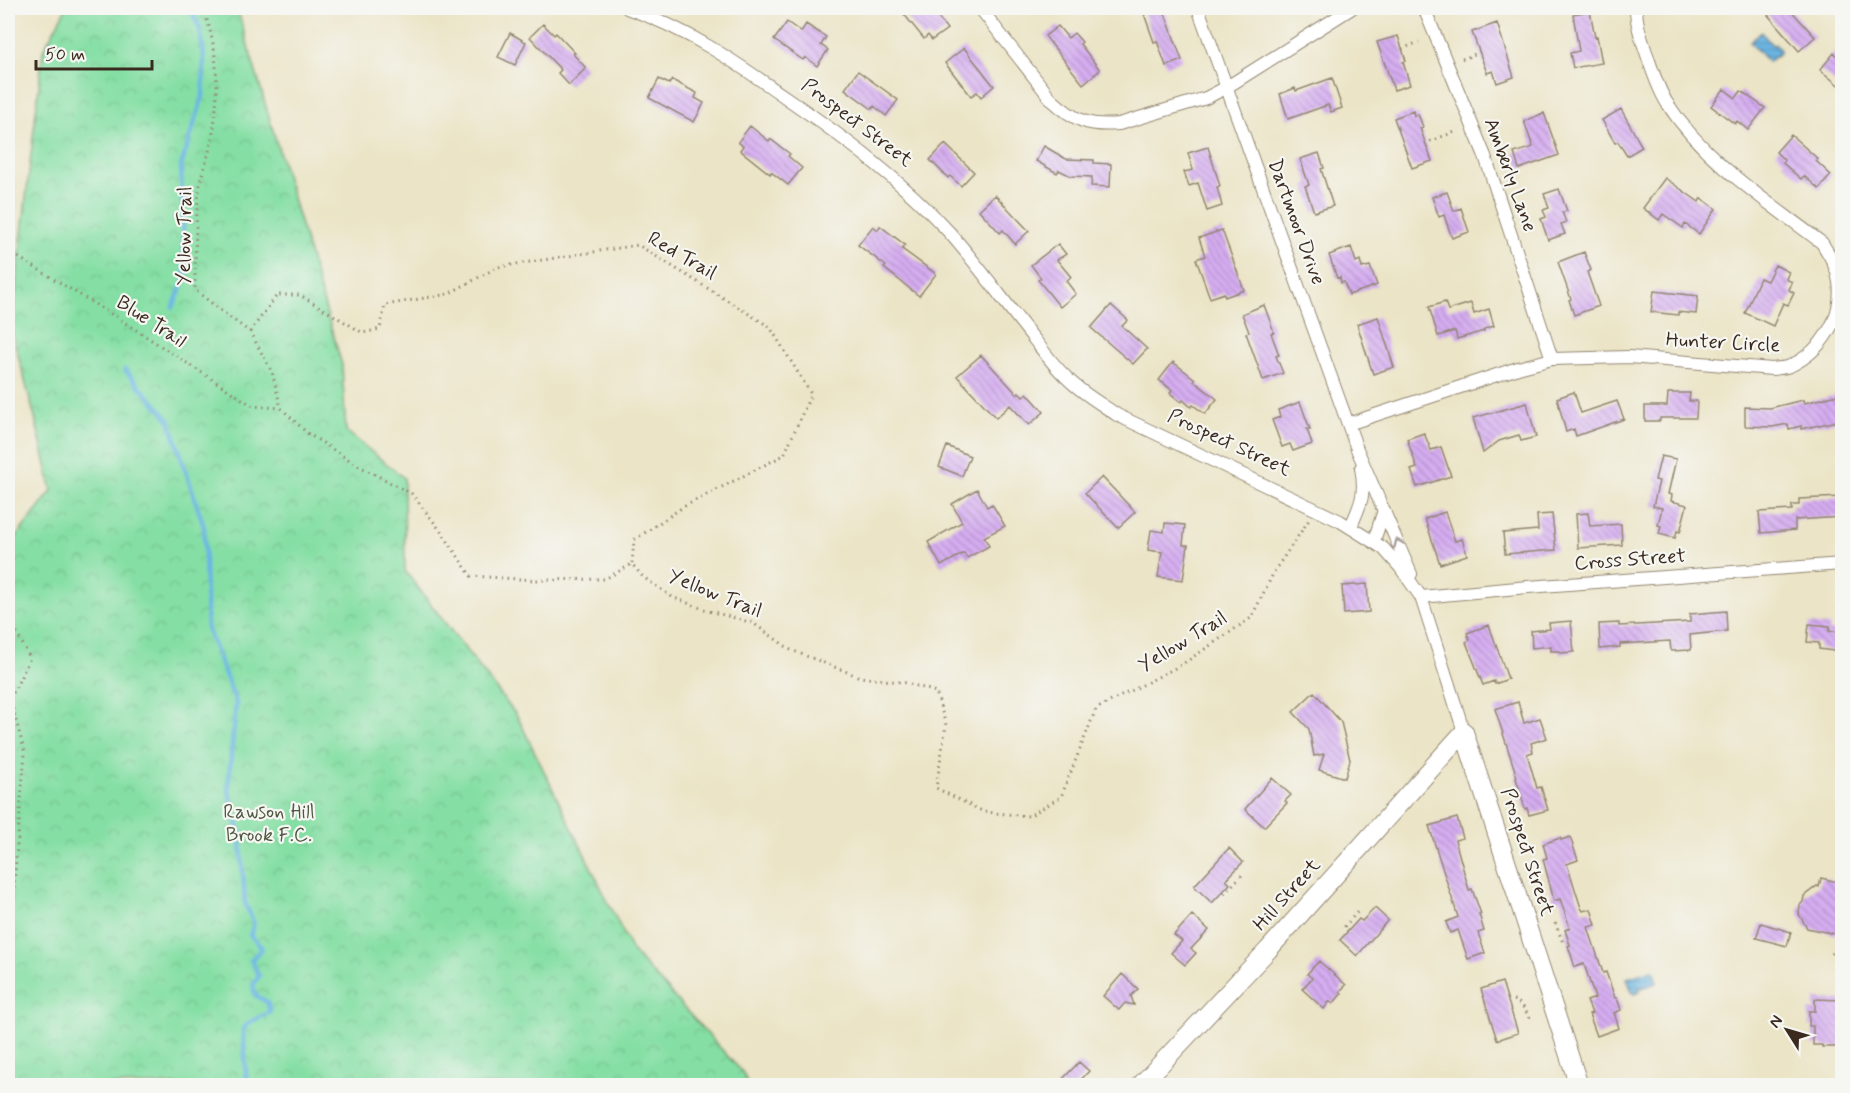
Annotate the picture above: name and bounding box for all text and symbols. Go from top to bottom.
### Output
scale bar [36,33,152,71]
text: 50 m [45,43,85,67]
street label: Prospect Street [796,72,918,174]
street label: Amberly Lane [1477,114,1543,236]
street label: Dartmoor Drive [1261,155,1331,289]
street label: Yellow Trail [171,186,199,286]
street label: Red Trail [642,225,722,287]
street label: Blue Trail [111,289,191,355]
street label: Hunter Circle [1665,327,1781,359]
street label: Prospect Street [1163,403,1295,483]
one-way arrow [1393,538,1405,549]
street label: Cross Street [1573,543,1687,577]
street label: Yellow Trail [664,563,766,625]
street label: Yellow Trail [1134,605,1232,679]
street label: Prospect Street [1494,785,1560,920]
park label: Rawson Hill Brook F.C. [223,799,315,849]
street label: Hill Street [1247,853,1327,937]
north arrow [1757,1000,1817,1060]
text: N [1765,1011,1788,1032]

